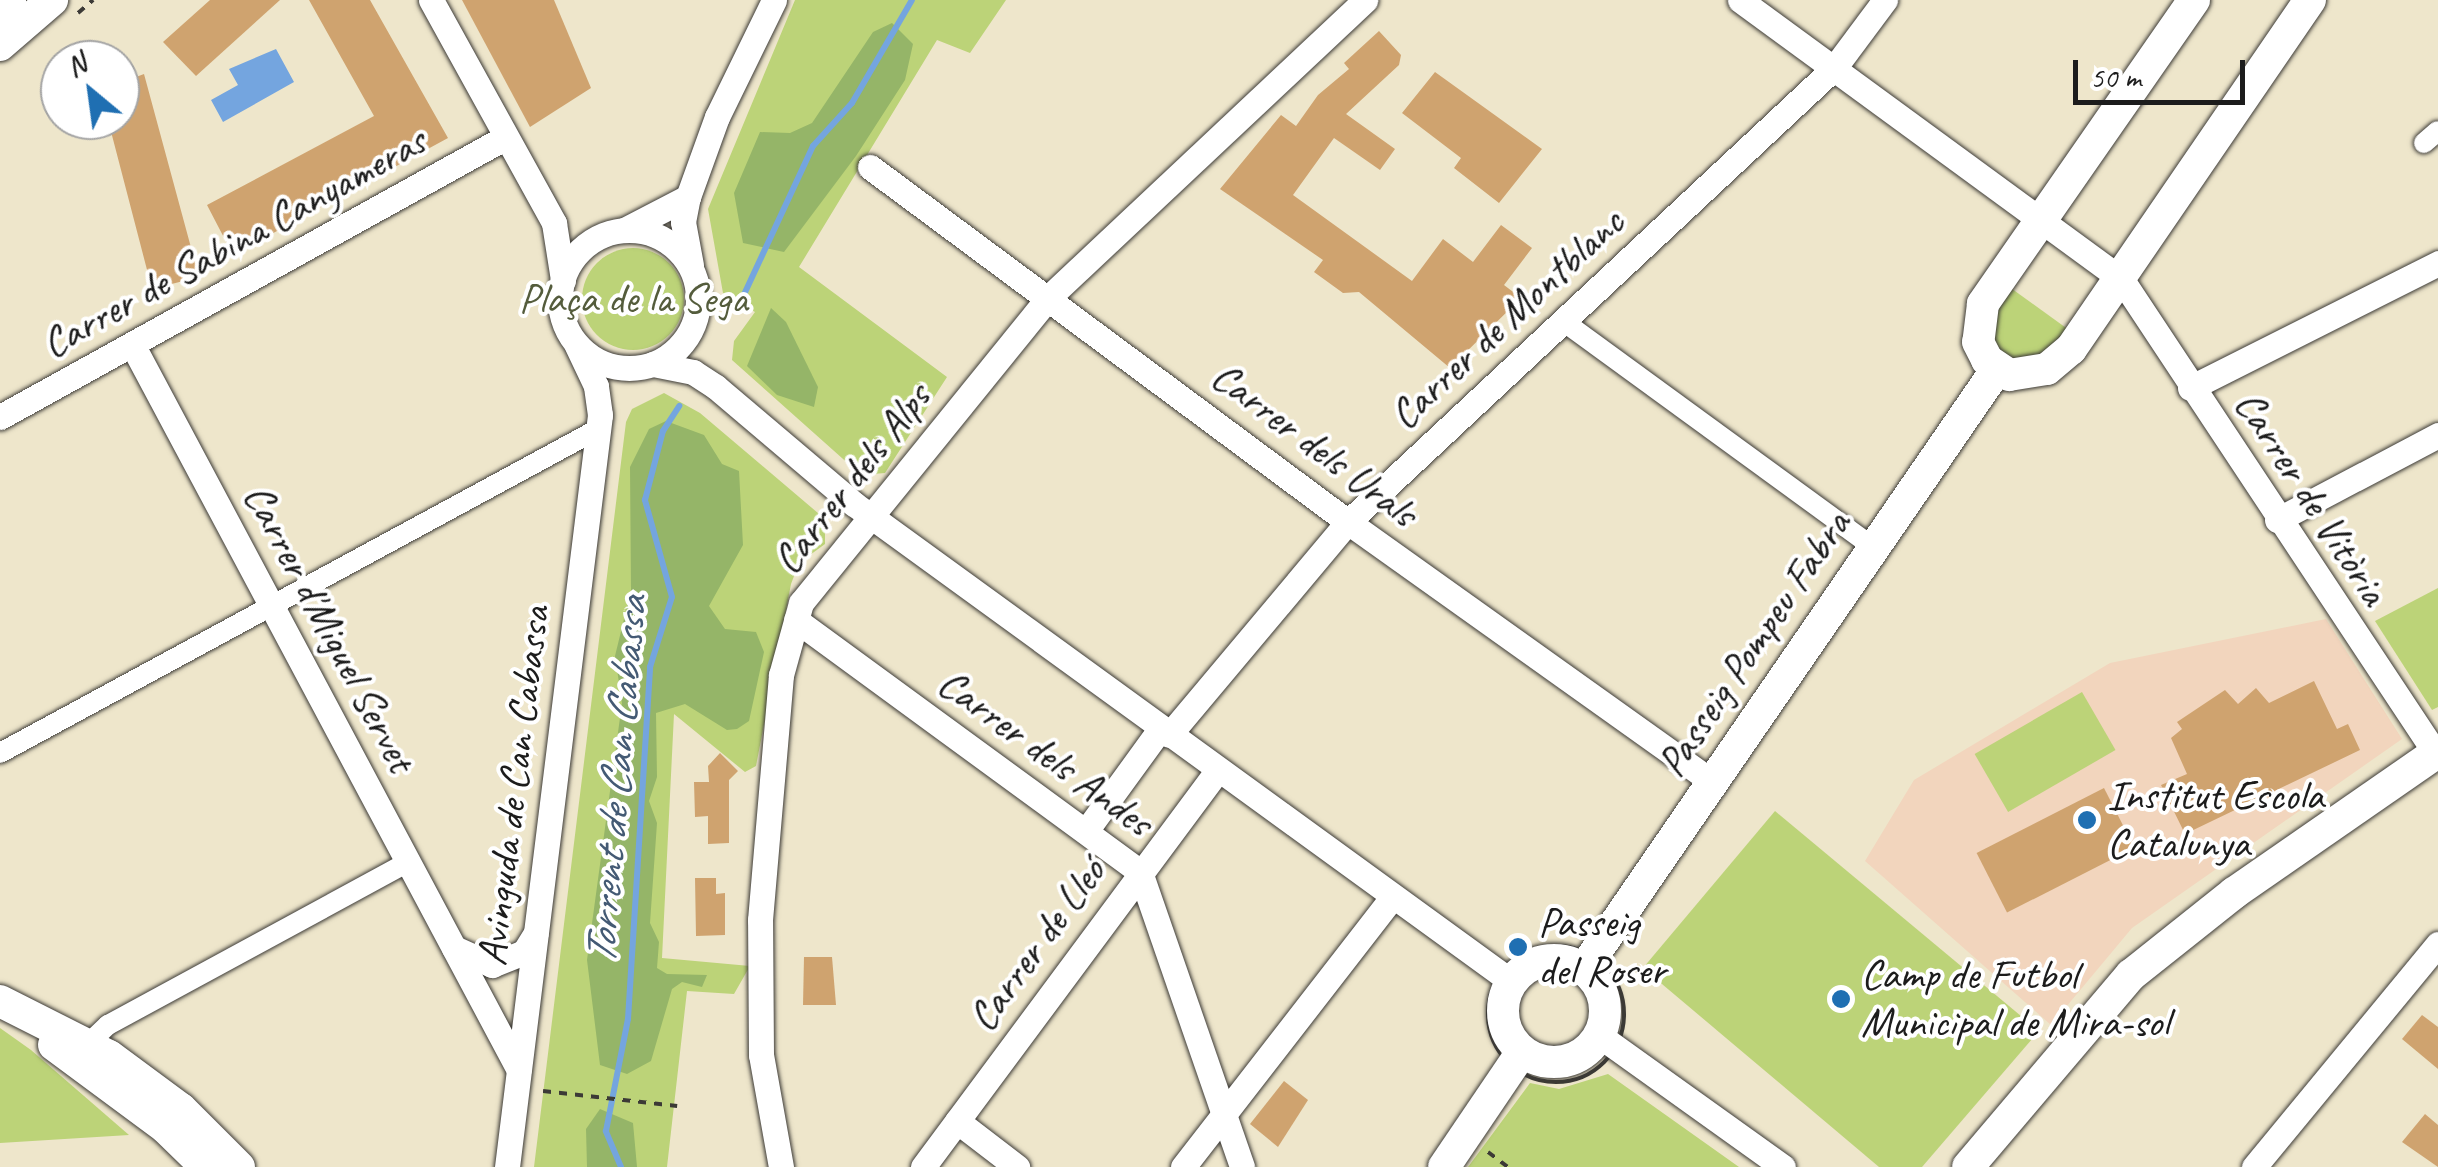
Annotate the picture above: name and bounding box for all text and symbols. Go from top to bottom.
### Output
north arrow [40,40,140,140]
scale bar [2078,40,2250,102]
text: N [60,46,92,85]
text: 50 m [2090,58,2141,96]
street label: Carrer de Sabina Canyameras [33,116,435,370]
street label: Carrer de Montblanc [1379,197,1635,441]
park label: Plaça de la Sega [518,274,748,324]
street label: Carrer dels Urals [1201,351,1427,539]
street label: Carrer dels Alps [762,374,942,584]
street label: Carrer de Vitòria [2223,382,2399,614]
street label: Carrer d'Miguel Servet [232,476,426,780]
street label: Passeig Pompeu Fabra [1647,502,1861,786]
water label: Torrent de Can Cabassa [573,595,659,967]
street label: Avinguda de Can Cabassa [467,603,561,969]
street label: Carrer dels Andes [928,658,1162,848]
place label: Institut Escola Catalunya [2107,771,2322,869]
marker: Institut Escola Catalunya [2076,809,2098,831]
street label: Carrer de Lleó [957,849,1117,1041]
place label: Passeig del Roser [1538,898,1665,996]
marker: Passeig del Roser [1507,936,1529,958]
place label: Camp de Futbol Municipal de Mira-sol [1861,950,2168,1048]
marker: Camp de Futbol Municipal de Mira-sol [1830,988,1852,1010]

